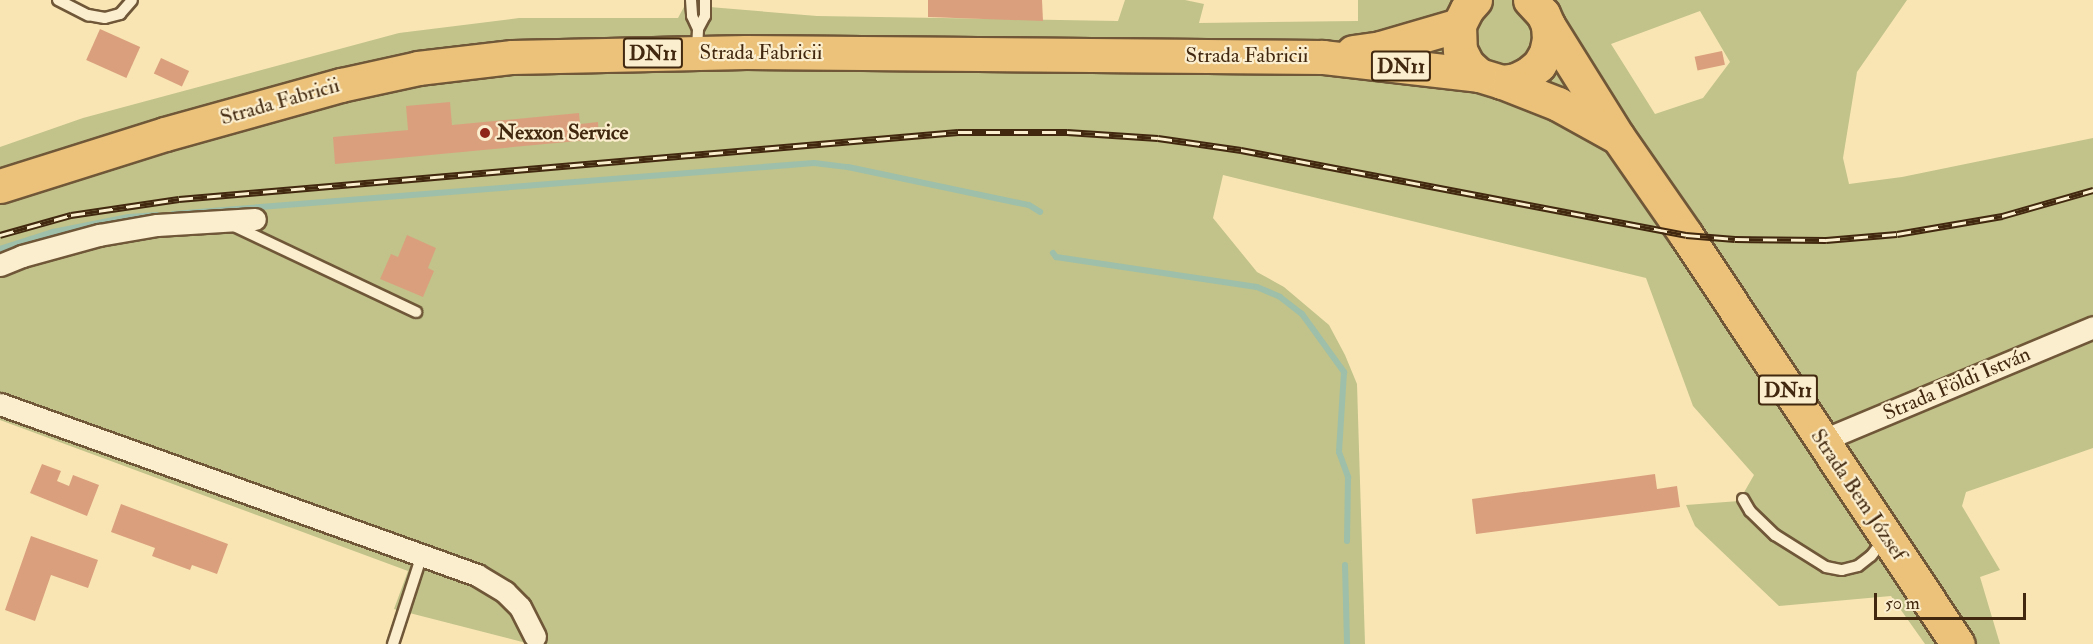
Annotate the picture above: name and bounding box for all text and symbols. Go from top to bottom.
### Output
road number: DN11 [622,36,684,70]
street label: Strada Fabricii [700,40,822,66]
street label: Strada Fabricii [1186,43,1308,69]
road number: DN11 [1370,49,1432,83]
street label: Strada Fabricii [218,73,342,131]
place label: Nexxon Service [497,120,628,146]
marker: Nexxon Service [478,126,492,140]
street label: Strada Földi István [1880,342,2034,426]
road number: DN11 [1756,373,1820,407]
street label: Strada Bem József [1805,425,1911,565]
scale bar [1877,581,2028,619]
text: 50 m [1885,592,1920,615]

